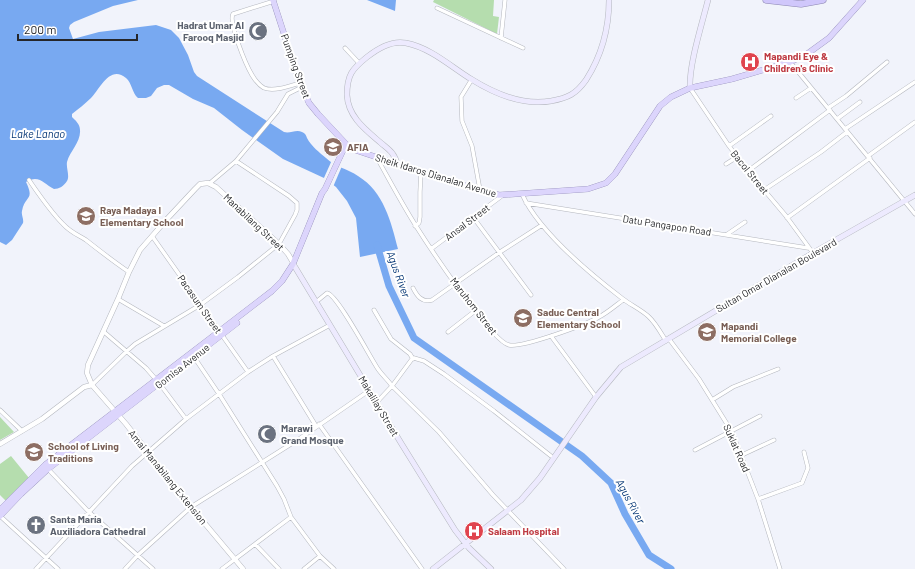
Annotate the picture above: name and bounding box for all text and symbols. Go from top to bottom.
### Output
scale bar [18,16,137,42]
place label: Hadrat Umar Al Farooq Masjid [177,19,244,43]
mosque icon: Hadrat Umar Al Farooq Masjid [247,20,269,42]
text: 200 m [24,22,56,36]
street label: Pumping Street [279,32,313,100]
place label: Mapandi Eye & Children's Clinic [764,50,834,74]
hospital icon: Mapandi Eye & Children's Clinic [739,51,761,73]
water label: Lake Lanao [11,127,65,140]
school or university icon: AFIA [322,136,344,158]
place label: AFIA [347,141,369,153]
street label: Bacol Street [728,147,772,197]
street label: Sheik Idaros Dianalan Avenue [374,151,498,199]
street label: Manabilang Street [221,191,287,253]
street label: Ansal Street [442,201,492,243]
place label: Raya Madaya I Elementary School [100,204,183,228]
school or university icon: Raya Madaya I Elementary School [75,205,97,227]
street label: Datu Pangapon Road [622,212,712,238]
street label: Sultan Omar Dianalan Boulevard [714,235,838,315]
water label: Agus River [385,249,414,300]
street label: Pacasum Street [175,272,225,336]
street label: Maruhom Street [448,275,500,337]
place label: Saduc Central Elementary School [537,306,620,330]
school or university icon: Saduc Central Elementary School [512,307,534,329]
place label: Mapandi Memorial College [721,320,797,344]
school or university icon: Mapandi Memorial College [696,321,718,343]
street label: Gomisa Avenue [152,341,212,391]
street label: Makalilay Street [356,374,402,439]
place label: Marawi Grand Mosque [281,422,344,446]
street label: Suklat Road [721,422,753,474]
mosque icon: Marawi Grand Mosque [256,423,278,445]
street label: Amai Manabilang Extension [126,427,210,527]
place label: School of Living Traditions [48,440,119,464]
school or university icon: School of Living Traditions [23,441,45,463]
water label: Agus River [614,476,649,527]
place label: Santa María Auxiliadora Cathedral [50,513,146,537]
church icon: Santa María Auxiliadora Cathedral [25,514,47,536]
hospital icon: Salaam Hospital [463,520,485,542]
place label: Salaam Hospital [488,525,559,537]

